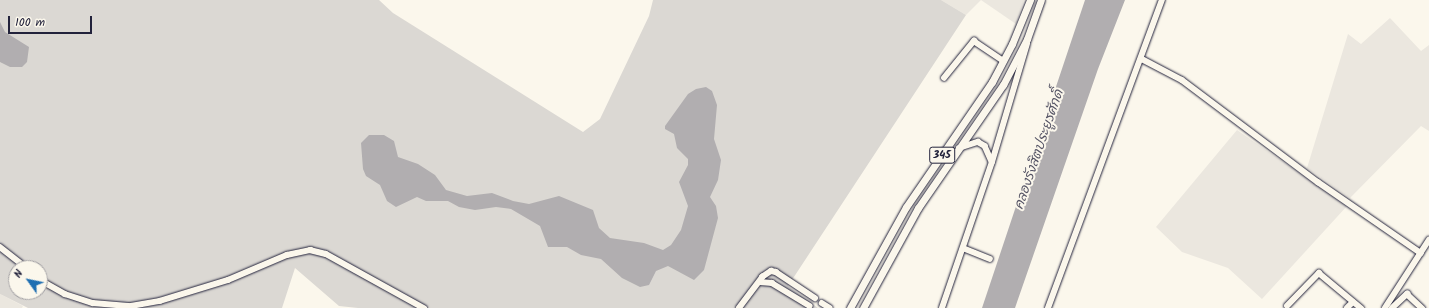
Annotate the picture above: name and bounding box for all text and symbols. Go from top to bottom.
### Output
scale bar [10,8,94,34]
text: 100 m [15,13,45,32]
water label: คลองรังสิตประยูรศักดิ์ [1012,88,1068,212]
road number: 345 [929,146,955,164]
north arrow [8,260,48,300]
text: N [9,266,28,282]

